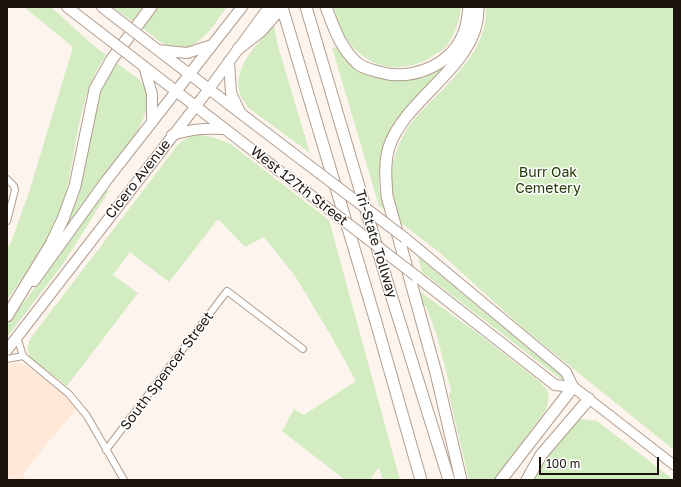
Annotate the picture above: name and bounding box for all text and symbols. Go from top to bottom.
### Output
street label: Cicero Avenue [102,136,174,222]
street label: West 127th Street [247,143,351,229]
park label: Burr Oak Cemetery [515,165,581,198]
street label: Tri-State Tollway [352,188,400,300]
street label: South Spencer Street [117,308,217,434]
scale bar [541,449,661,475]
text: 100 m [546,456,580,471]

